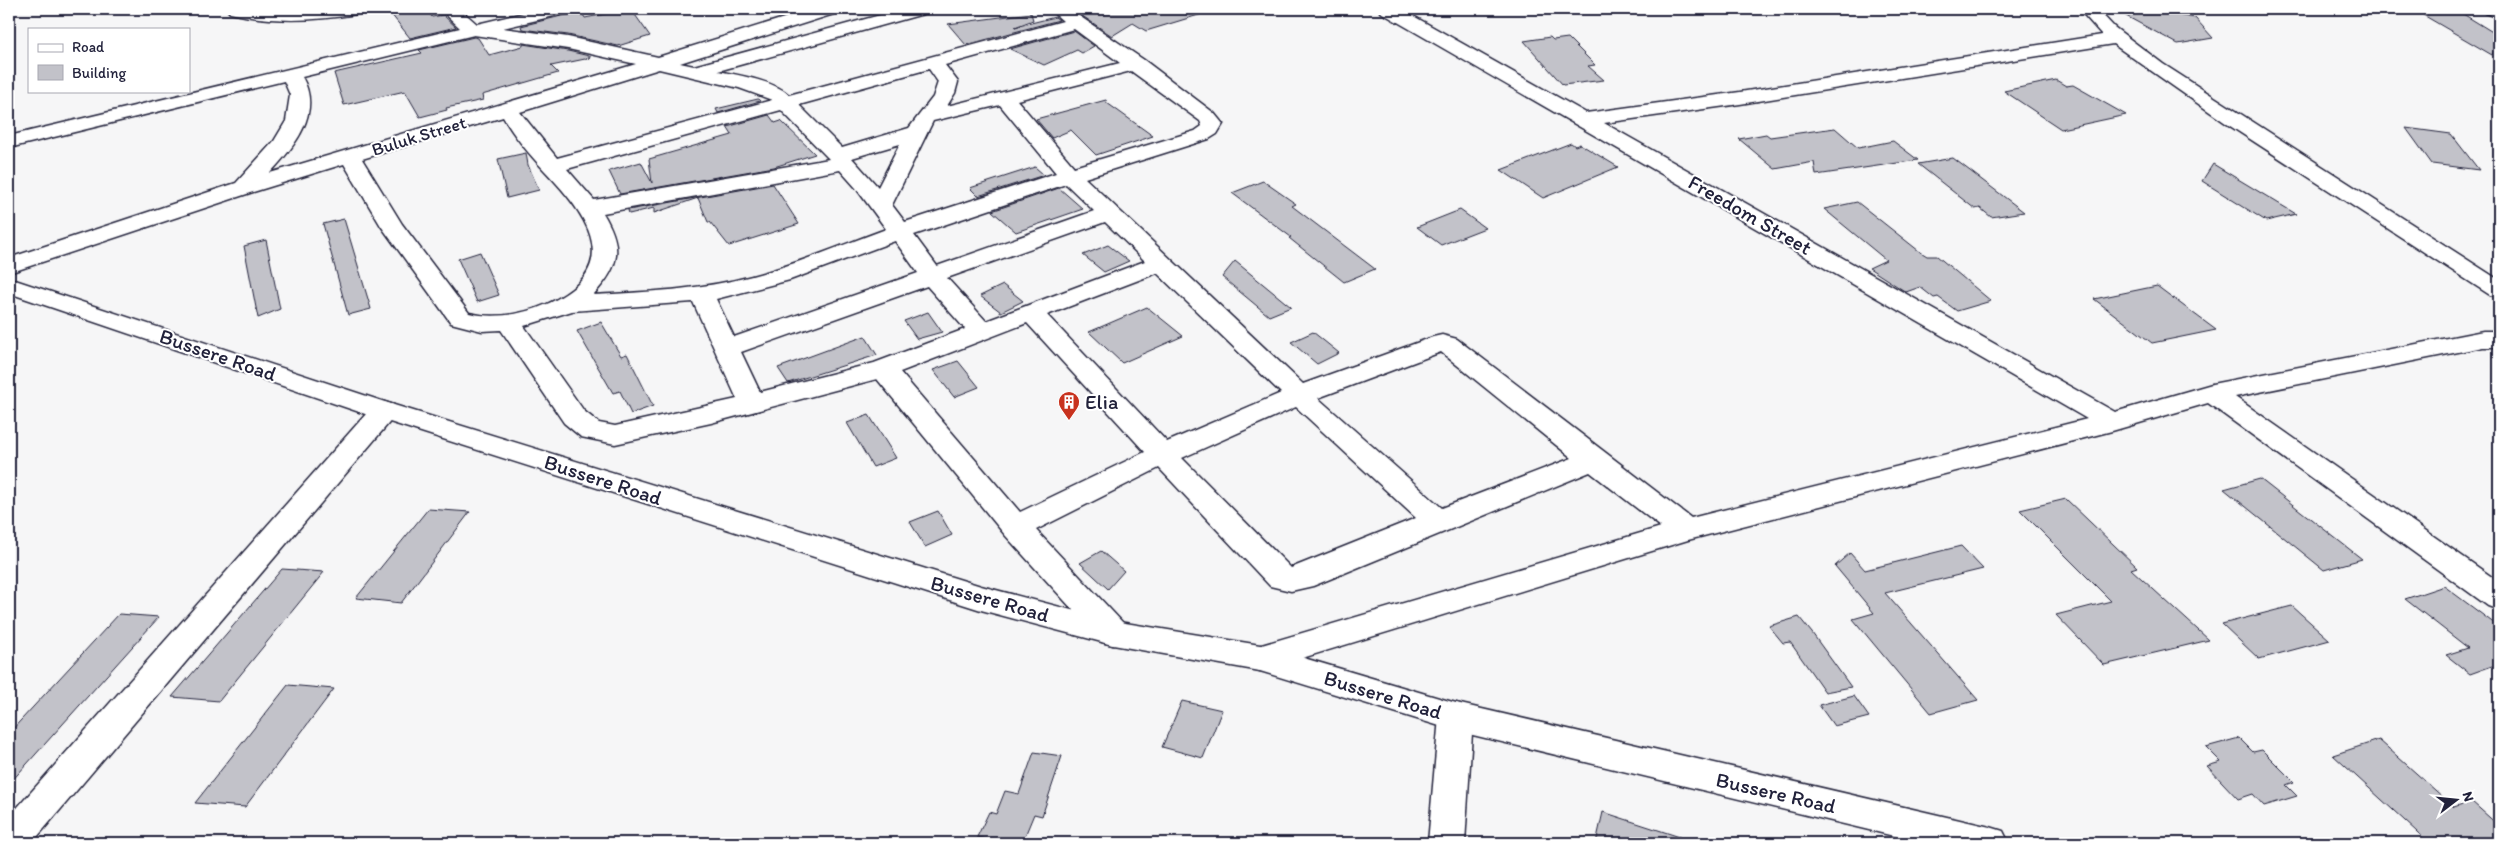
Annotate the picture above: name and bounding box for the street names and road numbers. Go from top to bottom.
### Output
street label: Buluk Street [369,111,469,161]
street label: Freedom Street [1684,169,1817,260]
street label: Bussere Road [156,323,280,386]
street label: Bussere Road [541,449,666,510]
street label: Bussere Road [928,570,1053,627]
street label: Bussere Road [1321,665,1446,724]
street label: Bussere Road [1714,767,1839,819]

